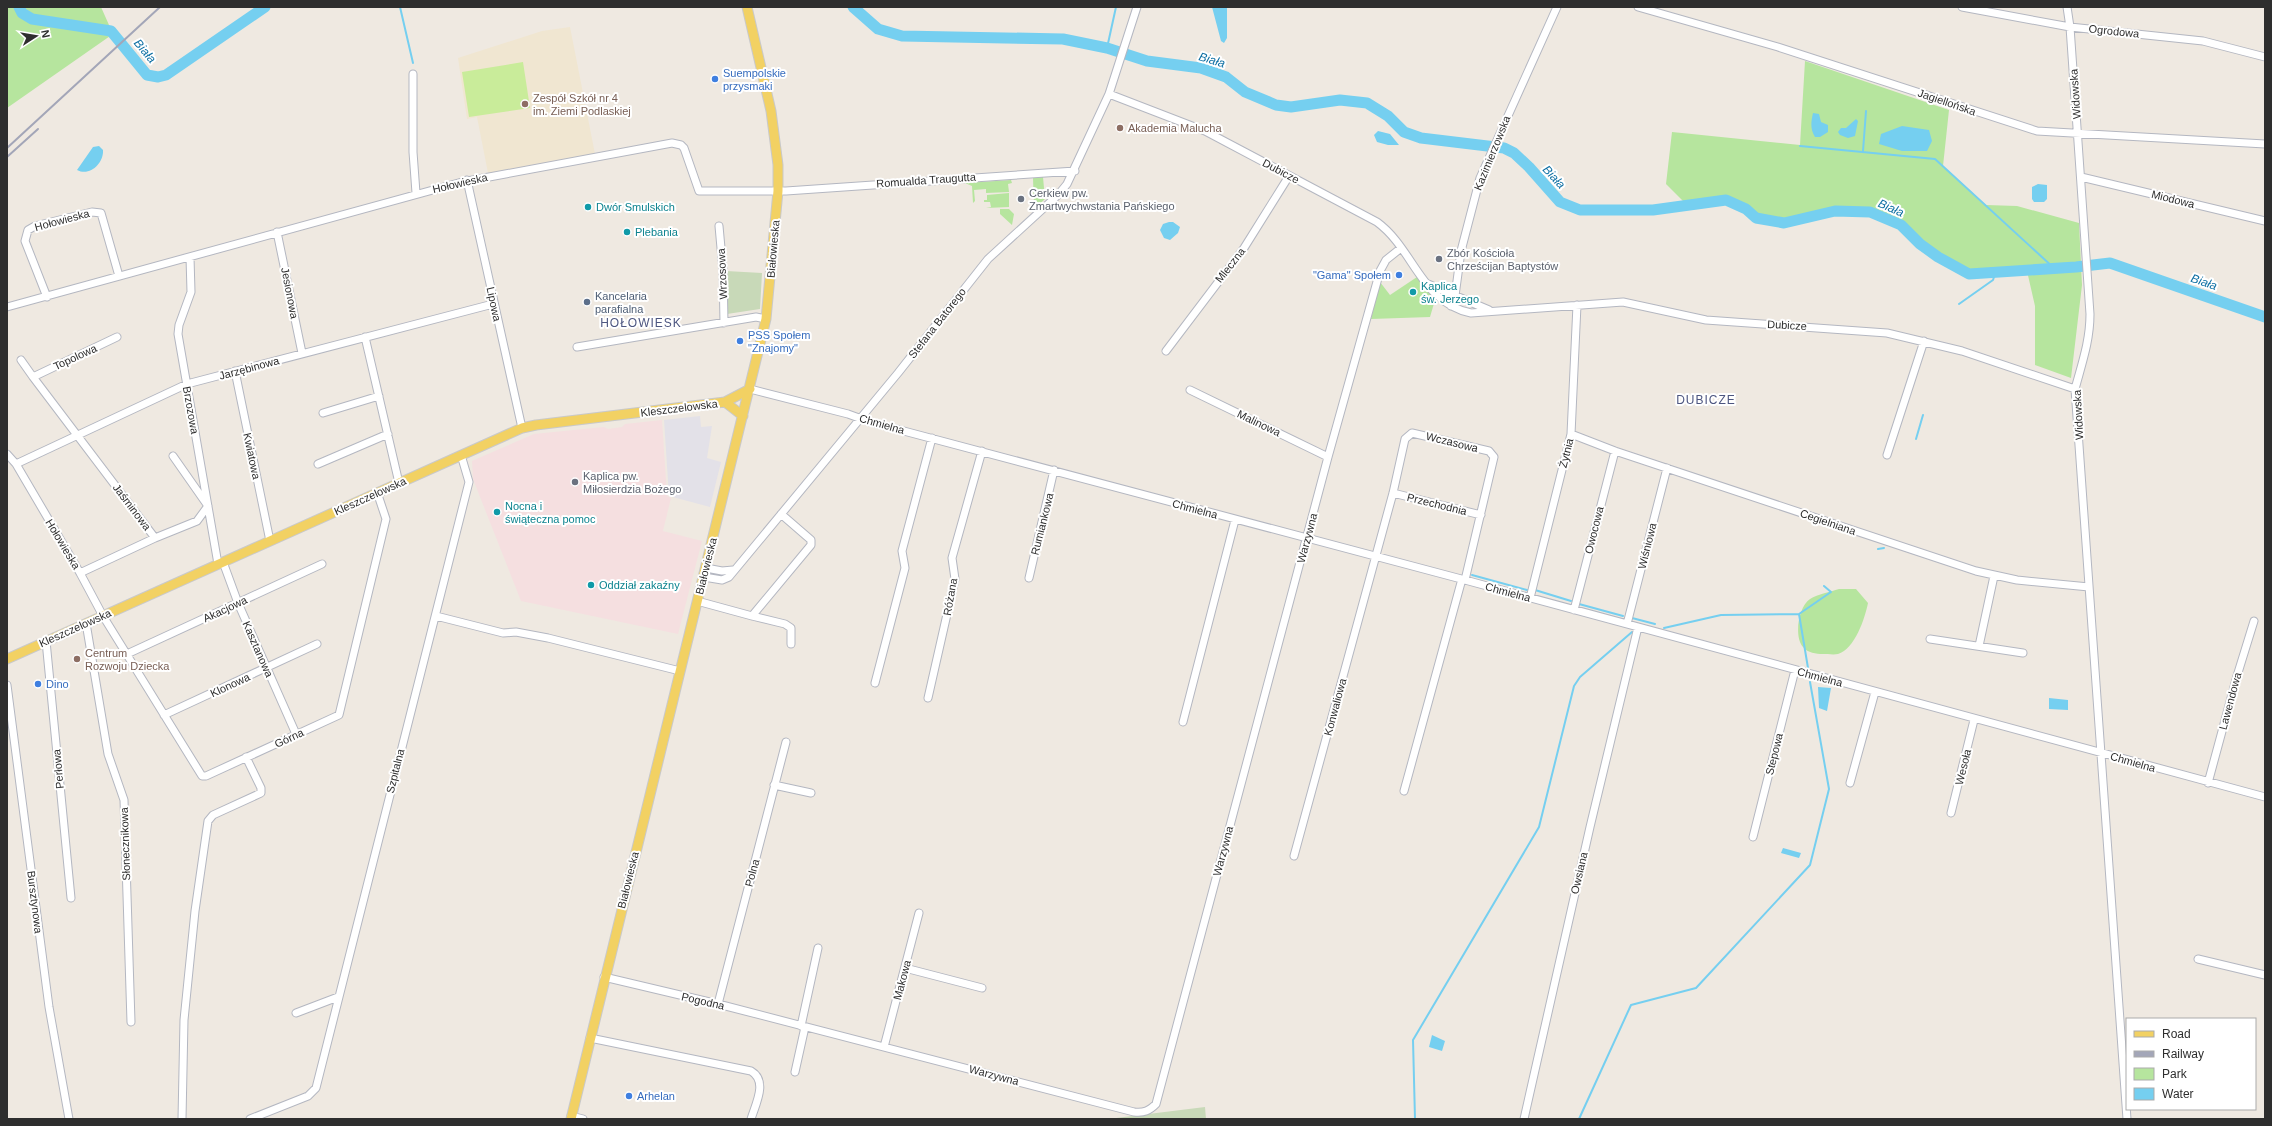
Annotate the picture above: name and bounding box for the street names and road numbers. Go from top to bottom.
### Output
street label: Ogrodowa [2088,22,2141,40]
street label: Widowska [2067,68,2083,119]
street label: Jagiellońska [1916,86,1978,118]
street label: Kazimierzowska [1472,113,1513,192]
street label: Dubicze [1261,156,1301,186]
street label: Romualda Traugutta [876,170,977,189]
street label: Hołowieska [431,171,490,195]
street label: Miodowa [2150,188,2197,210]
street label: Hołowieska [33,207,92,233]
street label: Białowieska [764,219,782,278]
street label: Mleczna [1213,244,1248,285]
street label: Wrzosowa [715,247,729,300]
street label: Jesionowa [279,266,301,321]
street label: Lipowa [485,286,504,323]
street label: Stefana Batorego [906,286,968,360]
street label: Dubicze [1767,318,1807,332]
street label: Topolowa [51,341,99,372]
street label: Jarzębinowa [218,354,281,382]
street label: Brzozowa [181,385,201,436]
street label: Widowska [2071,389,2085,440]
street label: Kleszczelowska [640,397,719,419]
street label: Malinowa [1235,407,1283,439]
street label: Chmielna [858,412,907,436]
street label: Wczasowa [1425,430,1480,454]
street label: Kwiatowa [241,432,263,481]
street label: Żytnia [1557,436,1576,469]
street label: Kleszczelowska [332,474,409,517]
street label: Jaśminowa [111,481,154,533]
street label: Rumiankowa [1028,491,1056,556]
street label: Przechodnia [1406,491,1469,517]
street label: Chmielna [1171,497,1220,521]
street label: Owocowa [1582,504,1606,555]
street label: Cegielniana [1799,507,1858,537]
street label: Warzywna [1295,511,1320,564]
street label: Hołowieska [43,517,83,572]
street label: Wiśniowa [1635,521,1659,570]
street label: Białowieska [693,536,719,596]
street label: Różana [941,576,959,617]
street label: Chmielna [1484,580,1533,604]
street label: Akacjowa [201,593,250,624]
street label: Kleszczelowska [37,606,114,649]
street label: Kasztanowa [240,619,276,680]
street label: Chmielna [1796,665,1845,689]
street label: Klonowa [208,670,252,699]
street label: Lawendowa [2217,670,2244,731]
street label: Konwaliowa [1322,676,1349,737]
street label: Górna [273,726,306,750]
street label: Stepowa [1763,731,1785,776]
street label: Szpitalna [384,747,407,794]
street label: Wesoła [1953,747,1973,786]
street label: Perłowa [50,748,66,789]
street label: Chmielna [2109,750,2158,774]
street label: Słonecznikowa [118,806,132,881]
street label: Warzywna [1211,824,1236,877]
street label: Białowieska [615,850,641,910]
street label: Owsiana [1568,850,1590,895]
street label: Polna [743,857,762,888]
street label: Bursztynowa [25,870,45,935]
street label: Makowa [891,958,913,1001]
street label: Pogodna [680,990,727,1012]
street label: Warzywna [968,1063,1021,1088]

